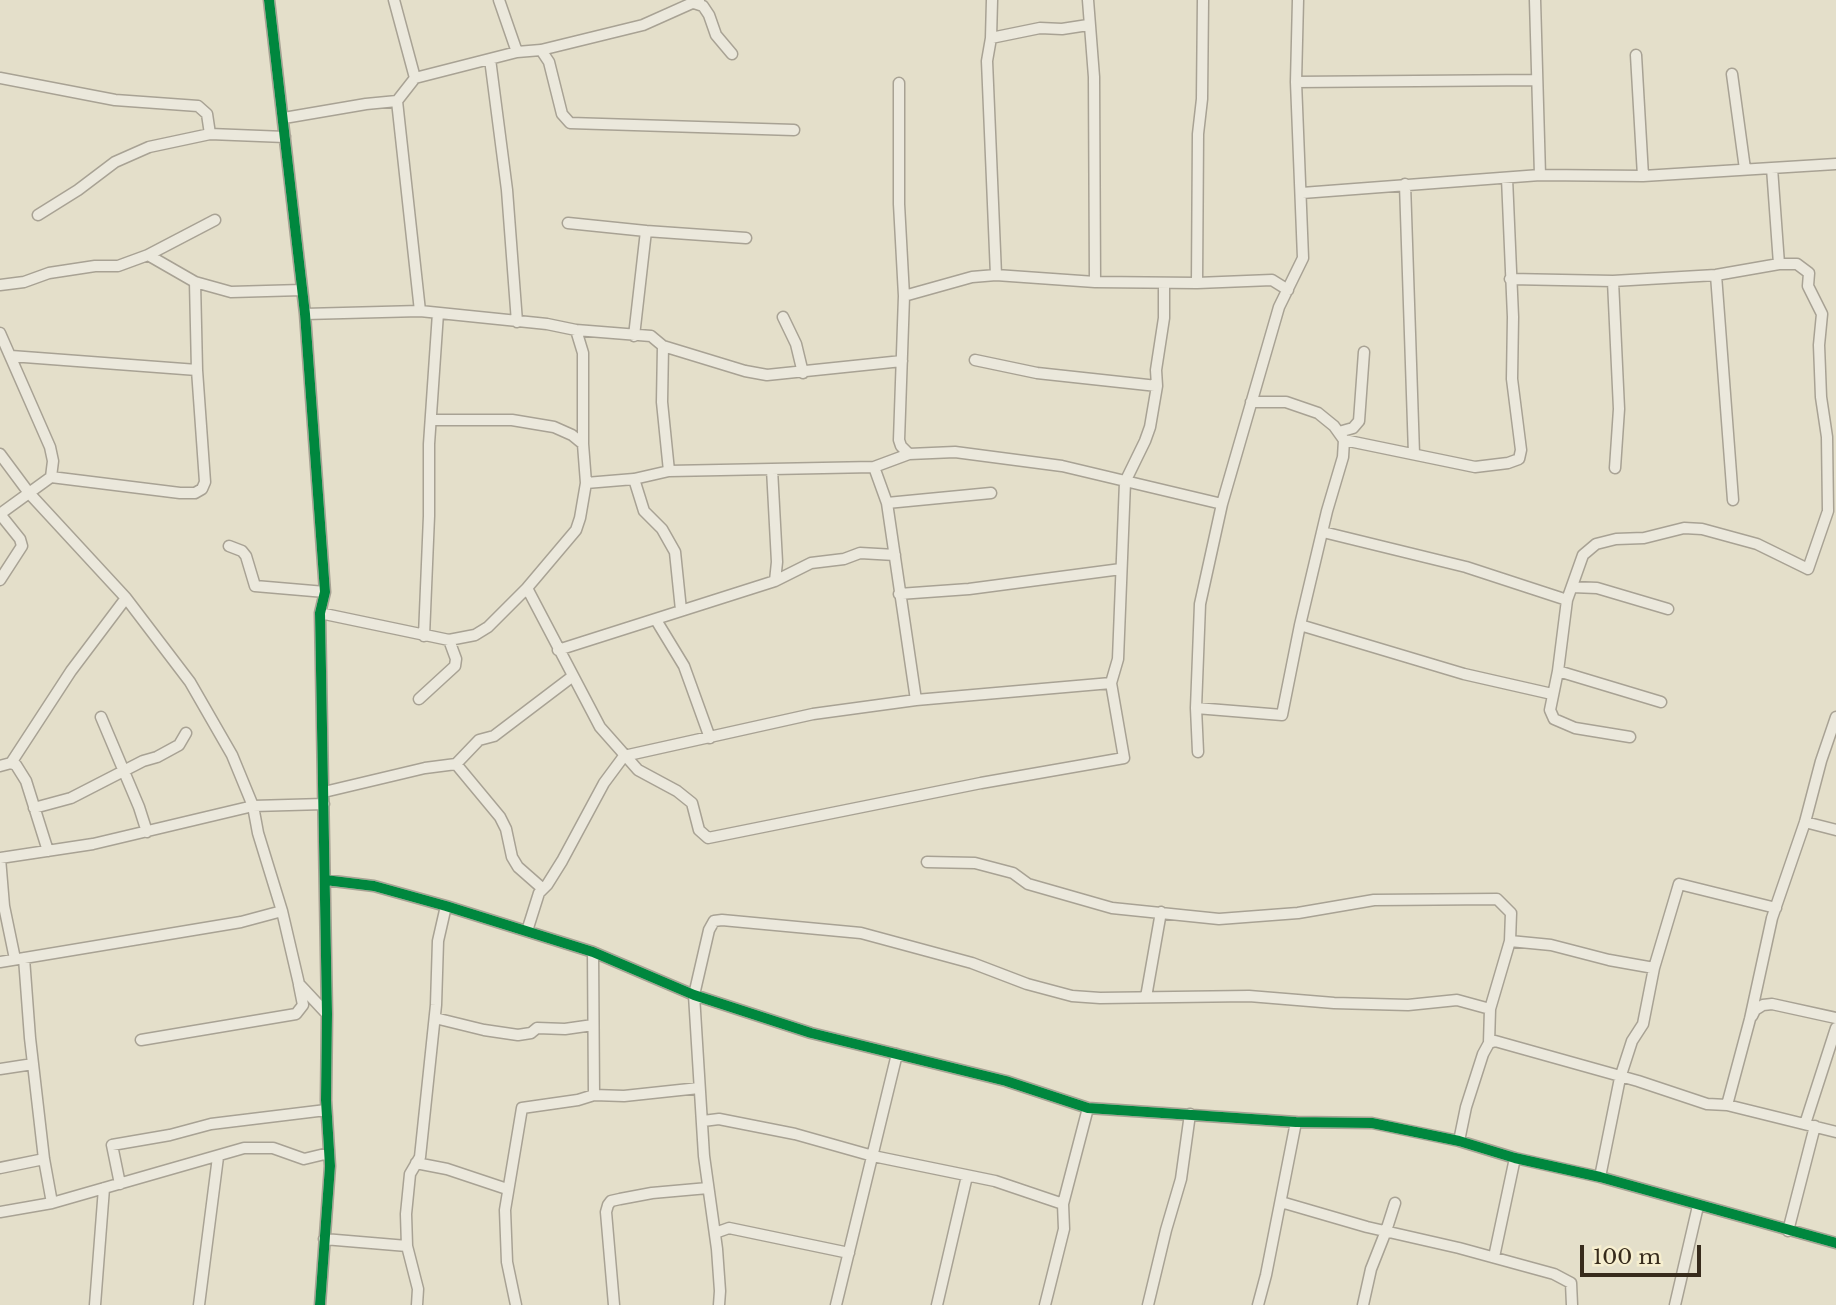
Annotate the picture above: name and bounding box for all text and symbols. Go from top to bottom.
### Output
scale bar [1584,1232,1705,1276]
text: 100 m [1593,1244,1661,1270]

